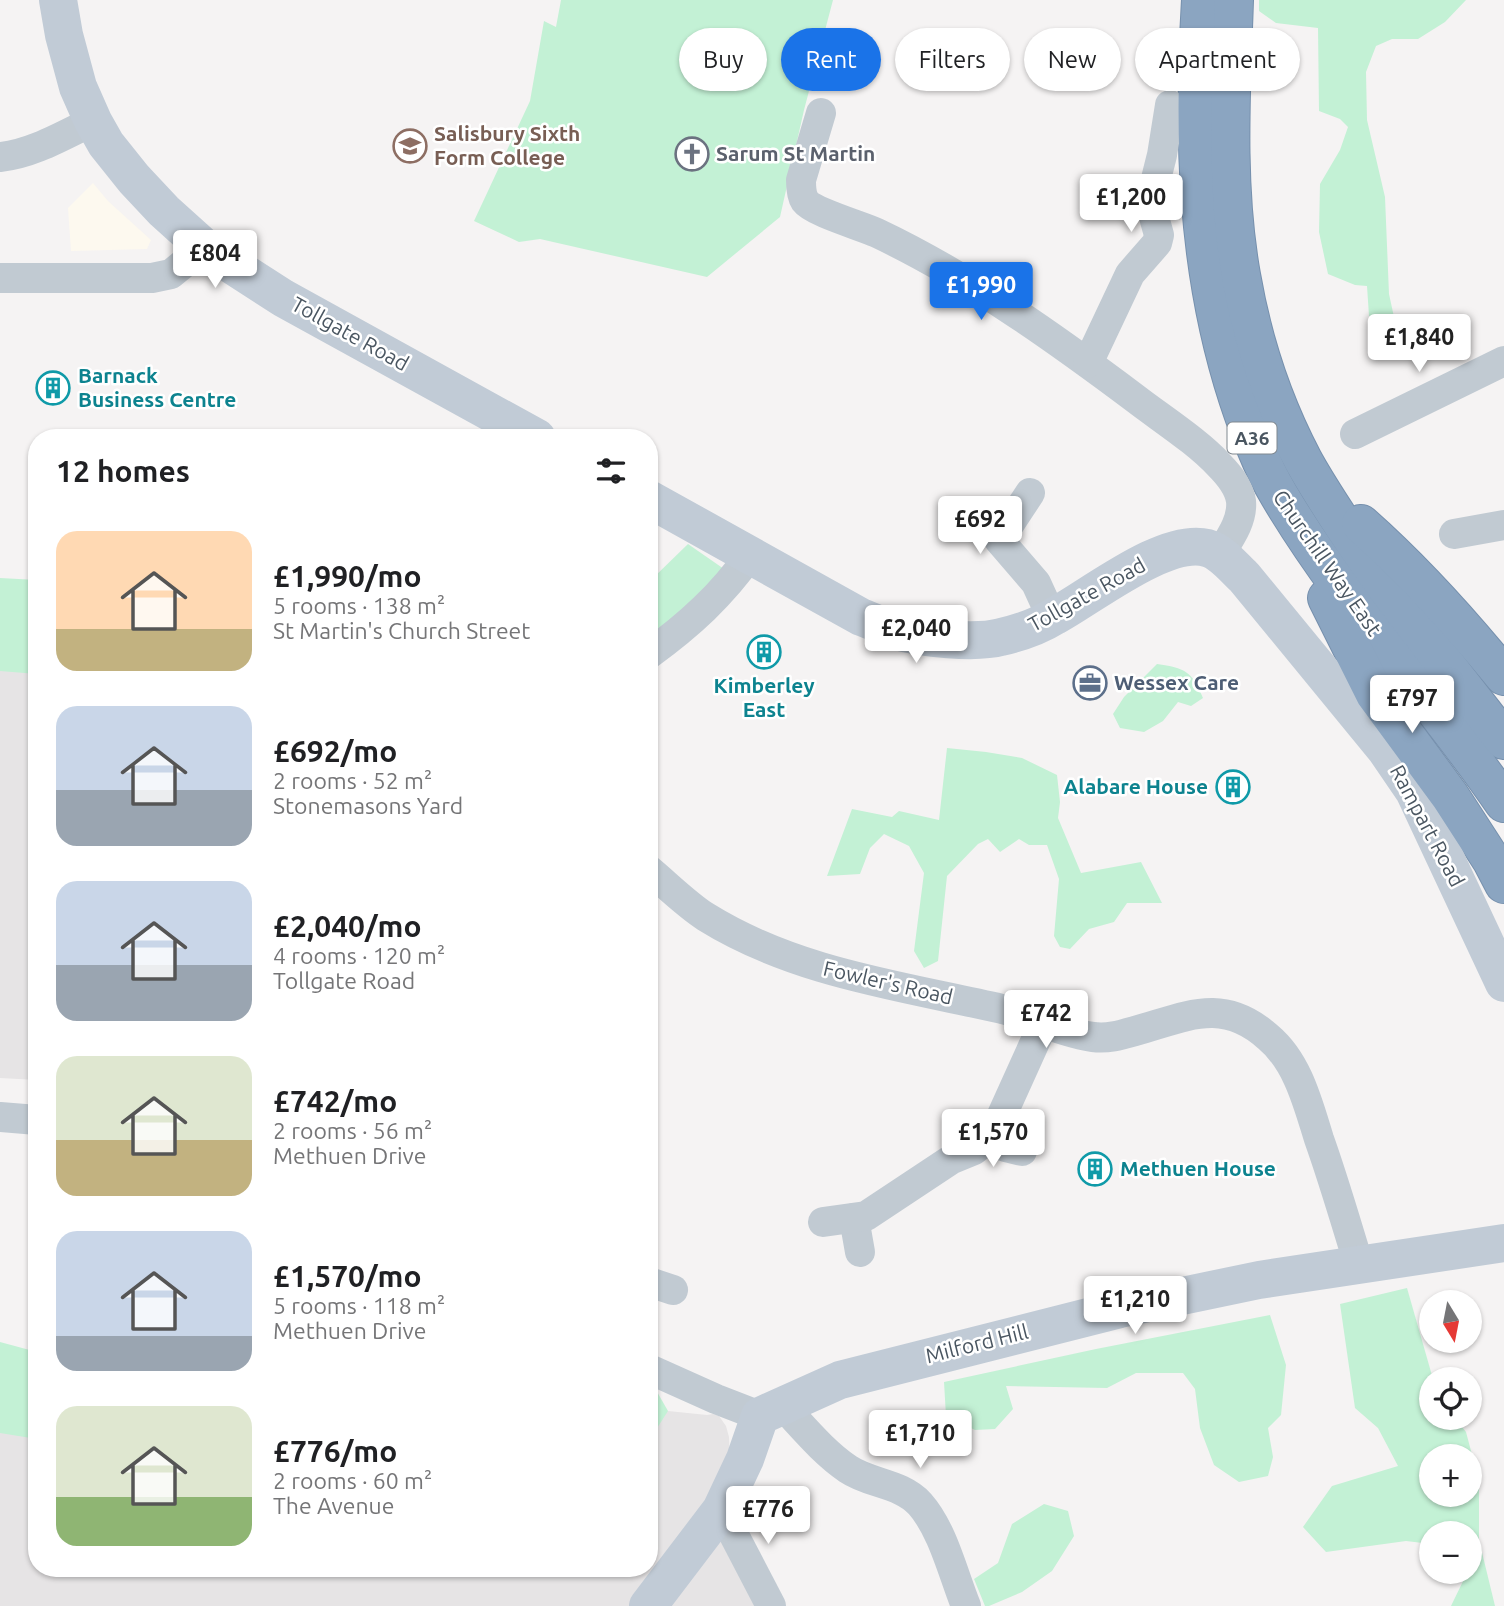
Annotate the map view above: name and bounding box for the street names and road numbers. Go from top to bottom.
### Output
street label: Tollgate Road [288,291,413,375]
road number: A36 [1228,422,1276,453]
street label: Churchill Way East [1269,485,1387,640]
street label: Tollgate Road [1024,552,1149,636]
street label: Rampart Road [1386,761,1470,891]
street label: Fowler's Road [821,955,955,1009]
street label: Milford Hill [923,1319,1031,1367]

